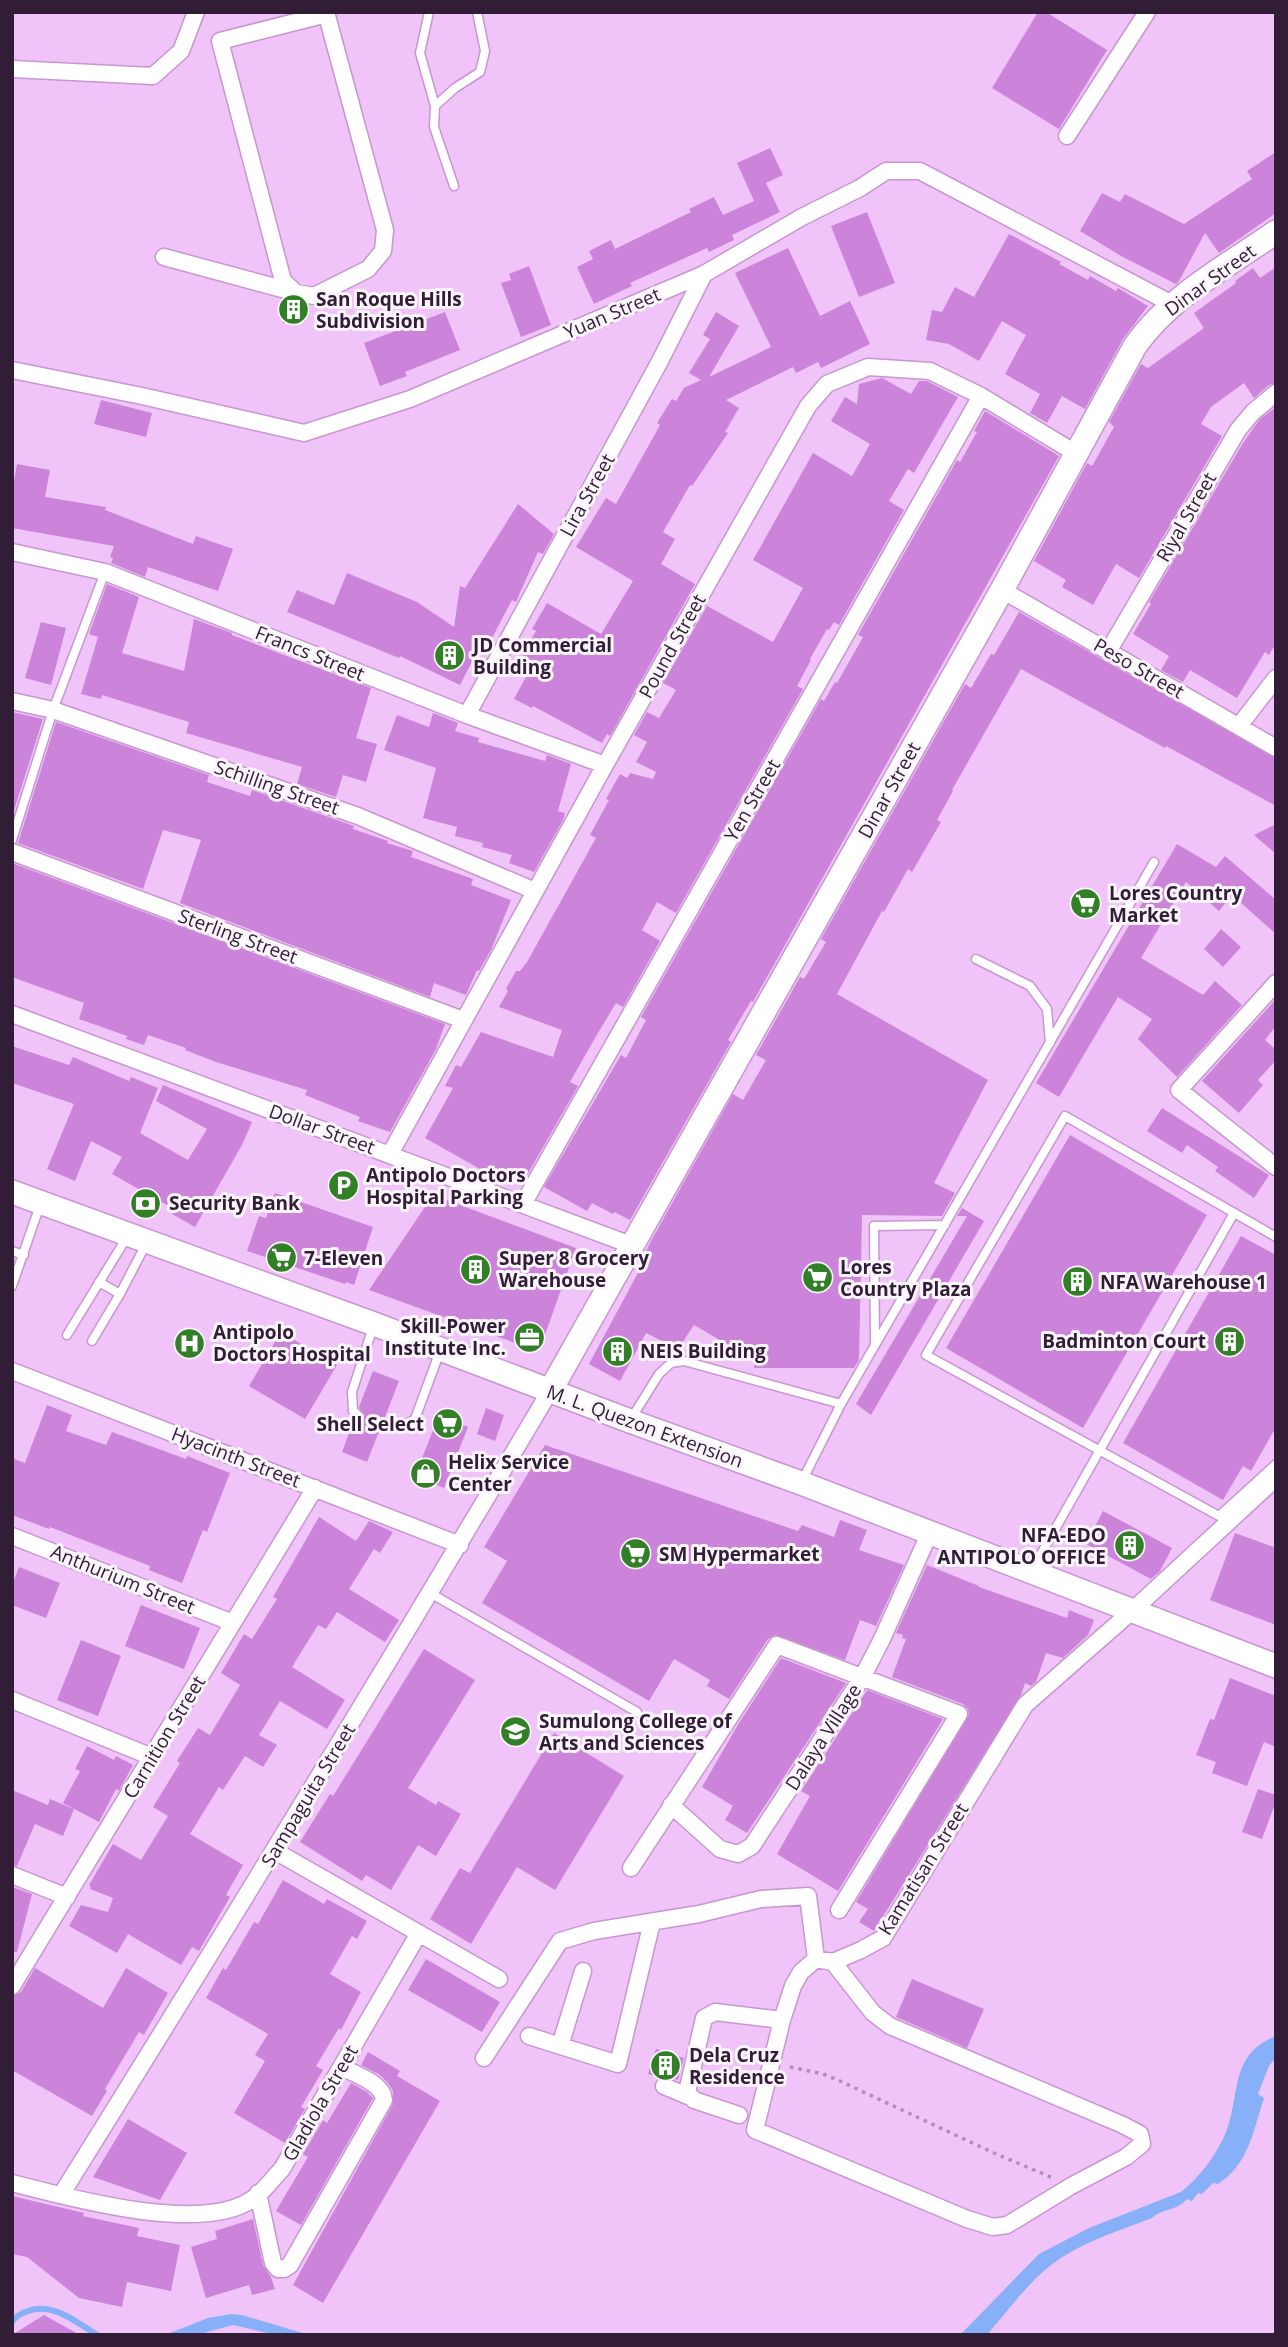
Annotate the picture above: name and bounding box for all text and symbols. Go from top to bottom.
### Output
street label: Dinar Street [1159,238,1261,322]
street label: Yuan Street [560,281,664,345]
place label: San Roque Hills Subdivision [316,286,462,334]
building icon: San Roque Hills Subdivision [276,293,310,327]
street label: Lira Street [554,449,621,541]
street label: Riyal Street [1150,467,1222,567]
street label: Pound Street [633,589,712,703]
street label: Francs Street [251,619,369,687]
place label: JD Commercial Building [471,632,612,680]
street label: Peso Street [1089,632,1189,705]
building icon: JD Commercial Building [433,639,467,673]
street label: Dinar Street [852,737,926,843]
street label: Schilling Street [211,753,343,821]
street label: Yen Street [718,754,786,846]
place label: Lores Country Market [1109,880,1242,928]
supermarket icon: Lores Country Market [1069,887,1103,921]
street label: Sterling Street [175,902,301,970]
street label: Dollar Street [265,1098,379,1160]
place label: Antipolo Doctors Hospital Parking [366,1162,526,1210]
parking icon: Antipolo Doctors Hospital Parking [326,1169,360,1203]
bank icon: Security Bank [129,1186,163,1220]
place label: Security Bank [169,1190,300,1216]
supermarket icon: 7-Eleven [264,1241,298,1275]
place label: 7-Eleven [304,1245,383,1271]
place label: Super 8 Grocery Warehouse [499,1245,649,1293]
building icon: Super 8 Grocery Warehouse [459,1252,493,1286]
place label: Lores Country Plaza [840,1254,971,1302]
supermarket icon: Lores Country Plaza [800,1261,834,1295]
building icon: NFA Warehouse 1 [1060,1265,1094,1299]
place label: NFA Warehouse 1 [1100,1269,1267,1295]
place label: Skill-Power Institute Inc. [385,1313,506,1361]
place label: Antipolo Doctors Hospital [213,1319,371,1367]
office icon: Skill-Power Institute Inc. [512,1320,546,1354]
building icon: Badminton Court [1212,1324,1246,1358]
hospital icon: Antipolo Doctors Hospital [173,1326,207,1360]
place label: Badminton Court [1042,1328,1206,1354]
building icon: NEIS Building [600,1334,634,1368]
place label: NEIS Building [640,1338,766,1364]
street label: M. L. Quezon Extension [543,1378,747,1474]
supermarket icon: Shell Select [430,1407,464,1441]
place label: Shell Select [317,1411,424,1437]
street label: Hyacinth Street [168,1420,304,1494]
place label: Helix Service Center [448,1449,569,1497]
shop icon: Helix Service Center [408,1456,442,1490]
place label: NFA-EDO ANTIPOLO OFFICE [937,1522,1106,1570]
building icon: NFA-EDO ANTIPOLO OFFICE [1112,1529,1146,1563]
supermarket icon: SM Hypermarket [619,1537,653,1571]
street label: Anthurium Street [47,1538,199,1620]
place label: SM Hypermarket [659,1541,820,1567]
street label: Carnition Street [117,1670,211,1803]
street label: Dalaya Village [779,1679,867,1795]
place label: Sumulong College of Arts and Sciences [539,1708,733,1756]
school or university icon: Sumulong College of Arts and Sciences [499,1715,533,1749]
street label: Sampaguita Street [255,1718,361,1871]
street label: Kamatisan Street [872,1798,974,1940]
street label: Gladiola Street [276,2040,364,2166]
place label: Dela Cruz Residence [689,2042,785,2090]
building icon: Dela Cruz Residence [649,2049,683,2083]

